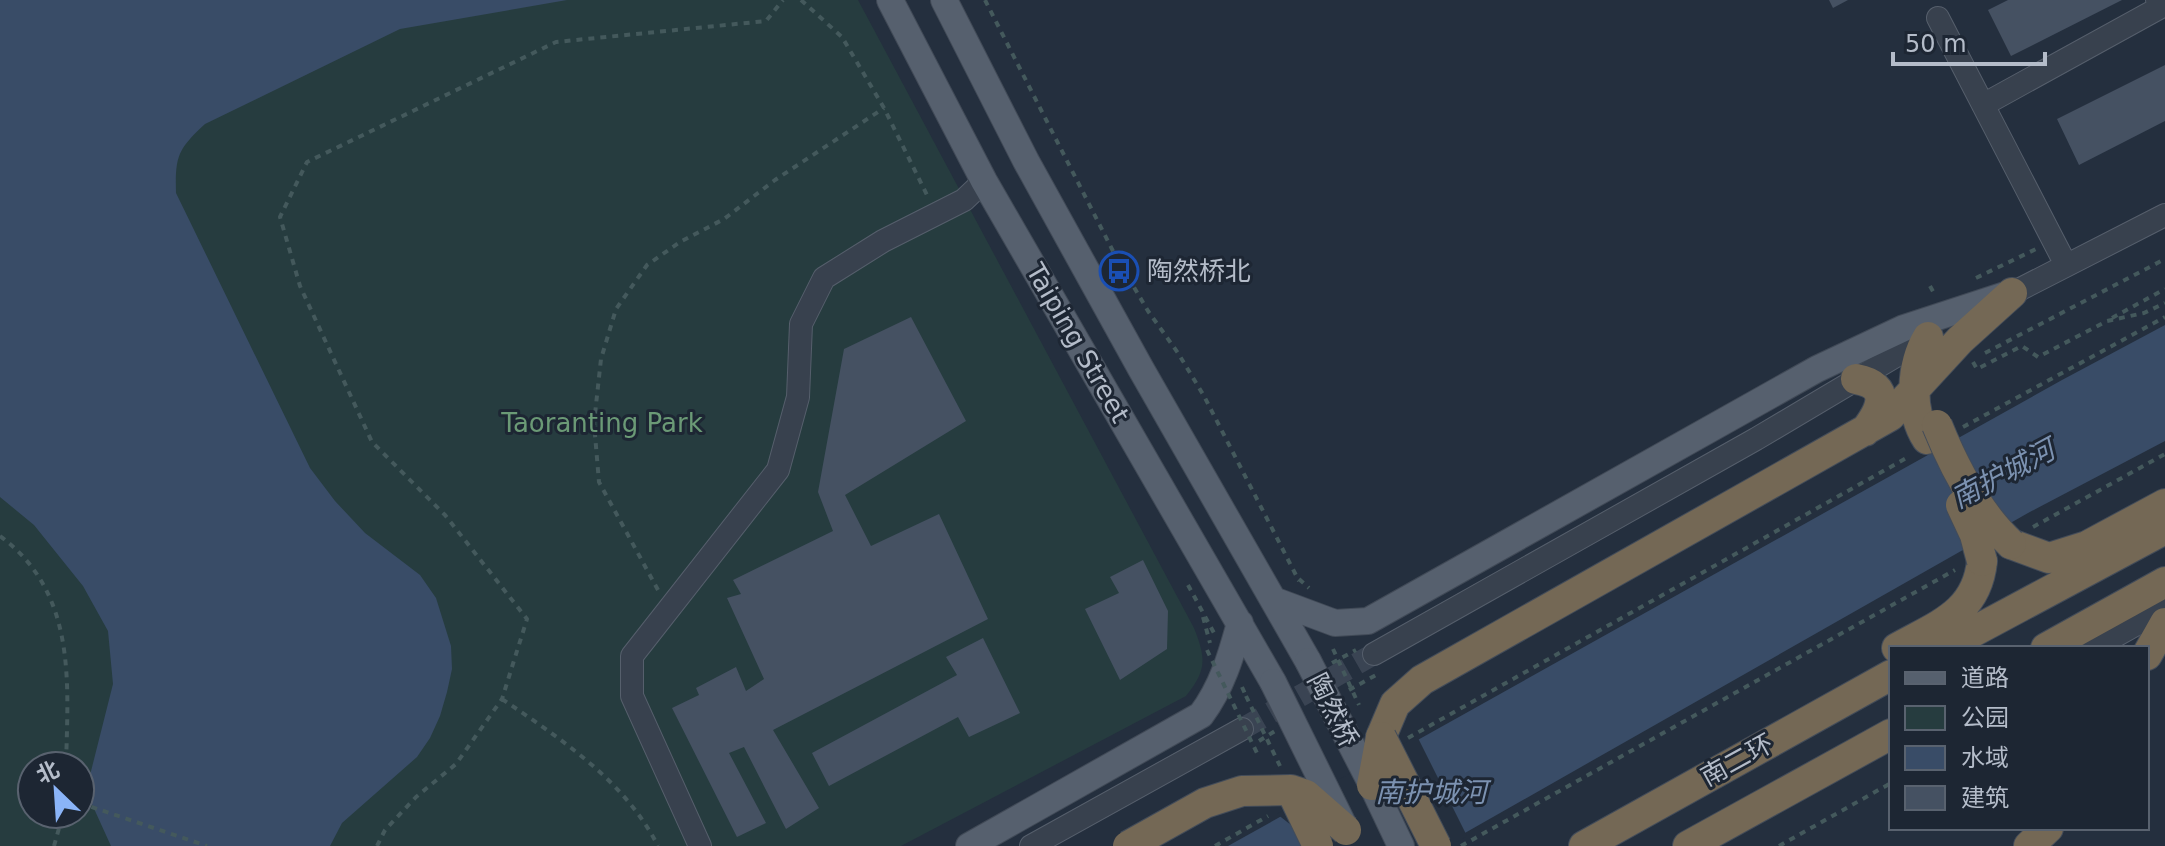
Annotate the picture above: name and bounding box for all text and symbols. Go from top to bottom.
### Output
scale bar [1893,16,2045,66]
text: 50 m [1905,30,1967,58]
bus stop icon: 陶然桥北 [1098,250,1140,292]
place label: 陶然桥北 [1147,256,1251,286]
street label: Taiping Street [1020,257,1136,428]
park label: Taoranting Park [500,408,703,438]
water label: 南护城河 [1946,431,2065,515]
legend [1889,646,2149,830]
text: 道路 [1961,664,2009,692]
street label: 陶然桥 [1302,668,1364,752]
text: 公园 [1961,704,2009,732]
street label: 南二环 [1696,728,1778,792]
text: 水域 [1961,744,2009,772]
north arrow [16,750,96,830]
text: 北 [32,756,63,788]
water label: 南护城河 [1375,776,1492,809]
text: 建筑 [1961,784,2009,812]

